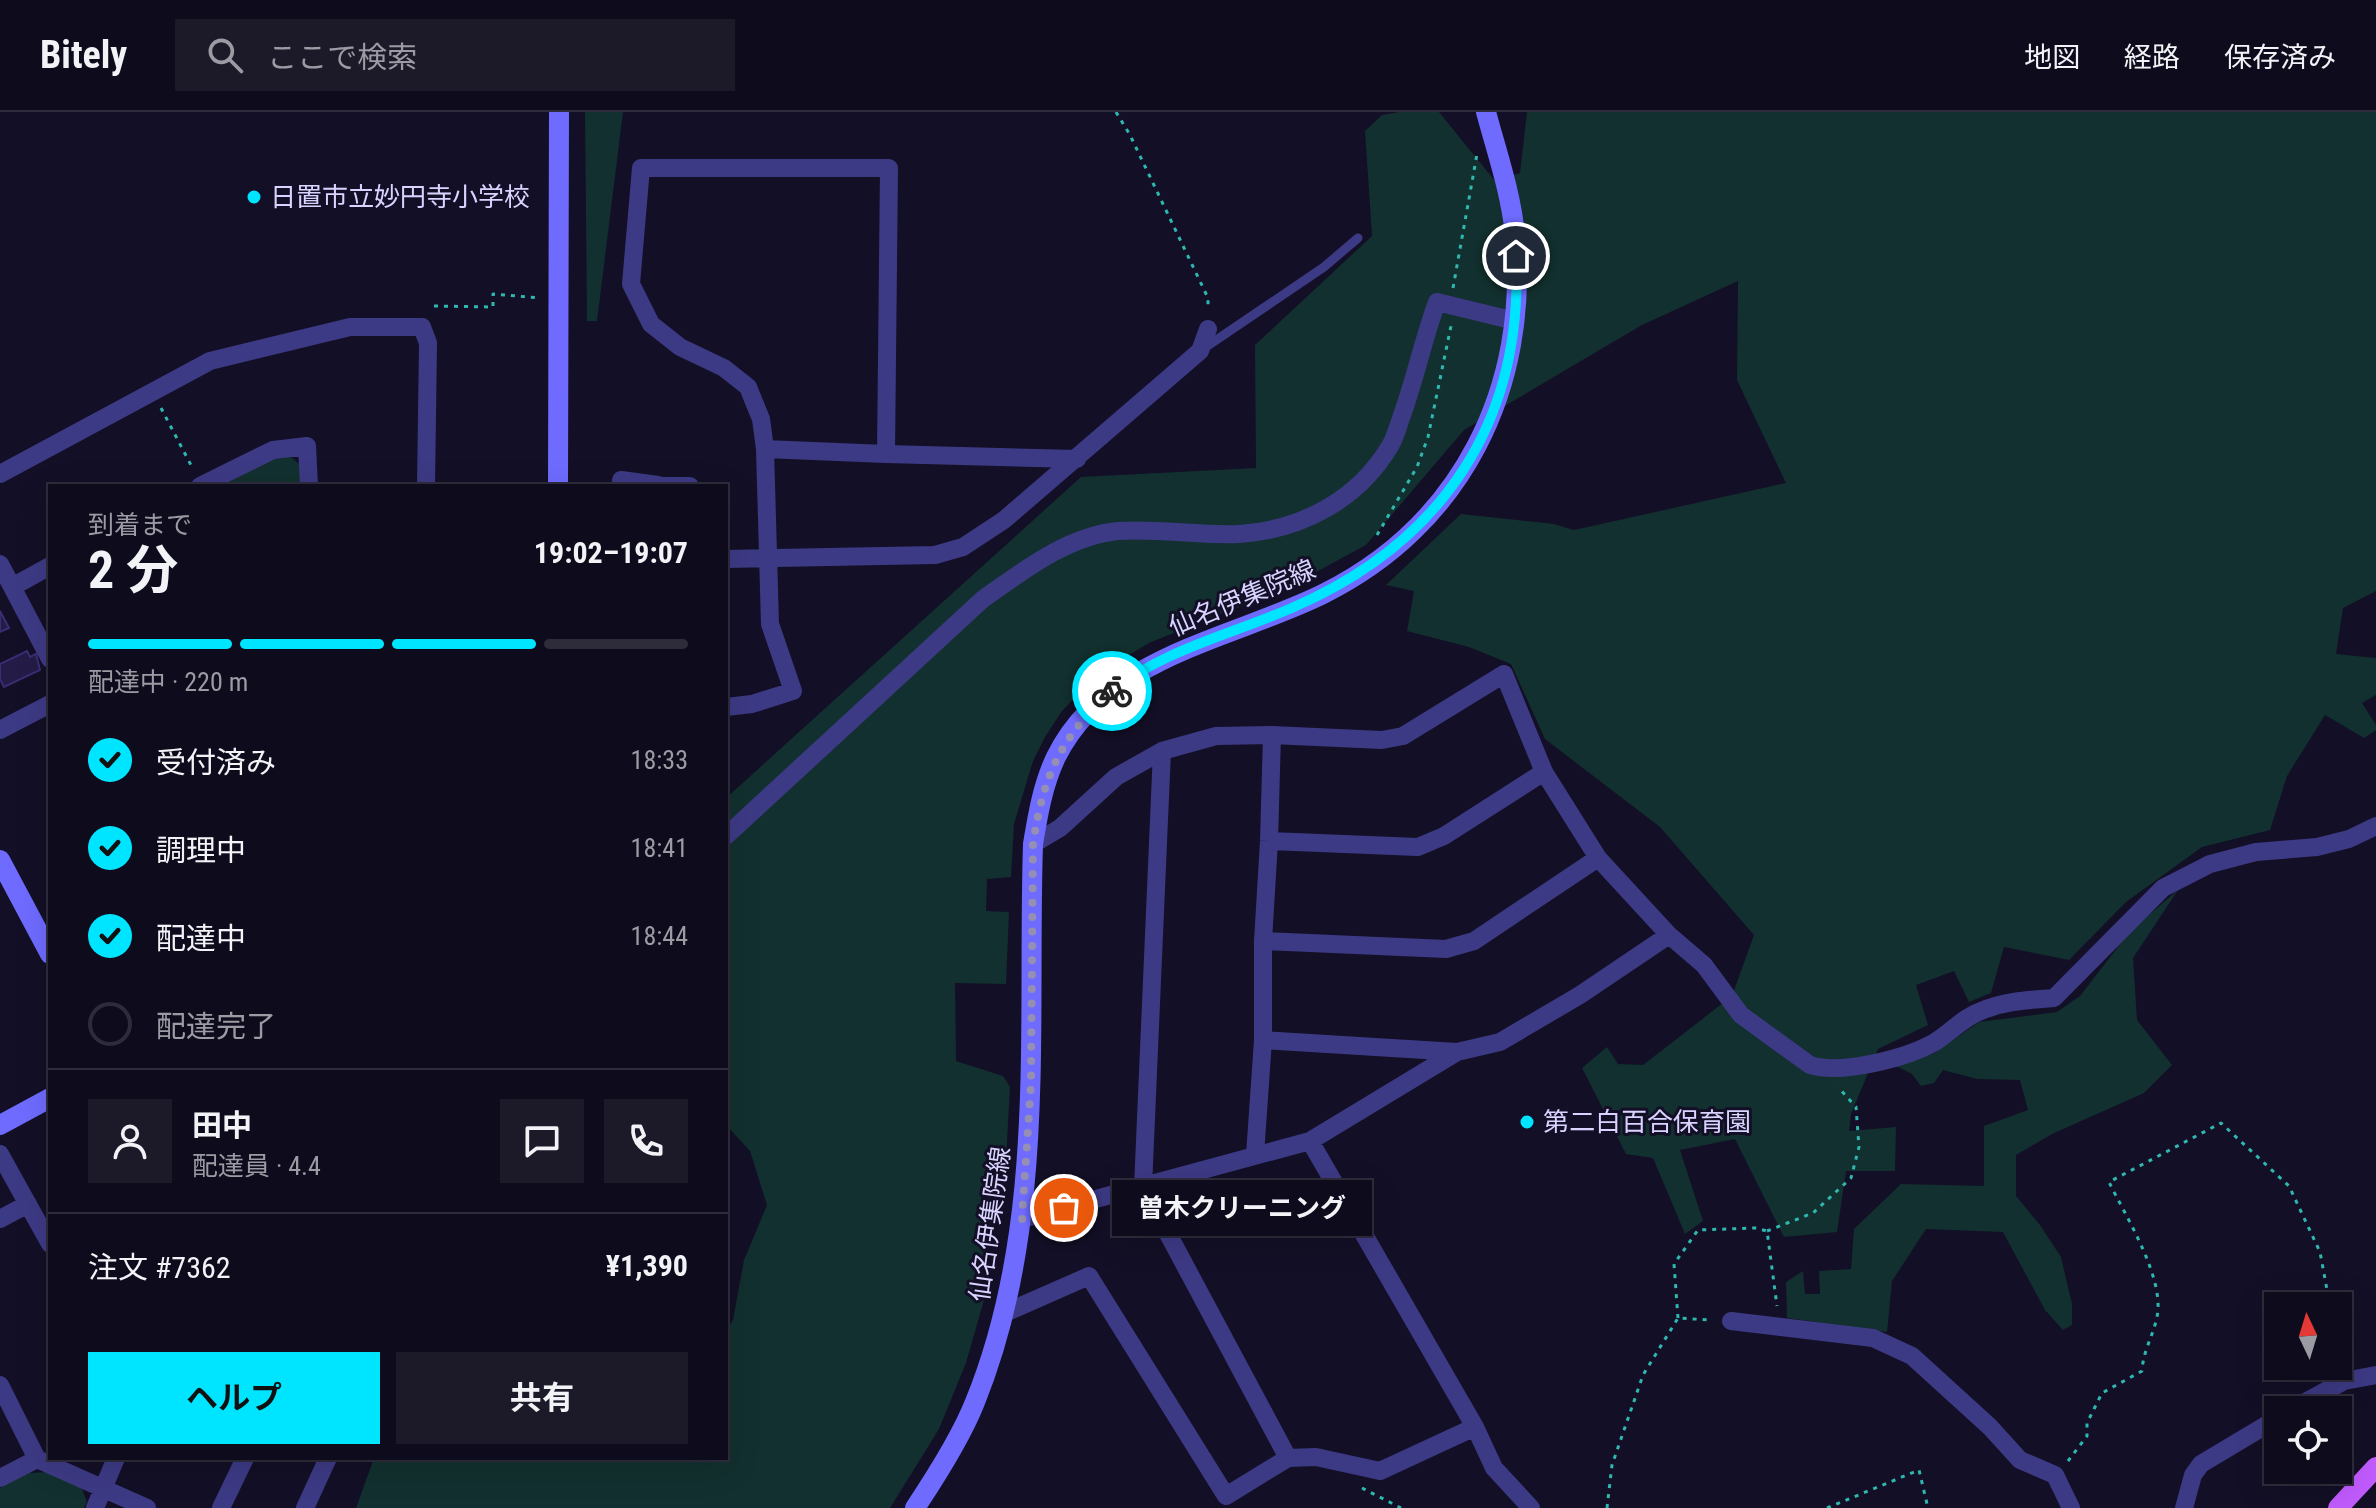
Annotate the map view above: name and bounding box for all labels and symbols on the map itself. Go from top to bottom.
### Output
place label: 日置市立妙円寺小学校 [270,182,530,212]
marker: 日置市立妙円寺小学校 [245,188,263,206]
pin [1482,222,1550,290]
street label: 仙名伊集院線 [1164,554,1320,642]
courier [1072,651,1152,731]
place label: 第二白百合保育園 [1543,1107,1751,1137]
marker: 第二白百合保育園 [1518,1113,1536,1131]
street label: 仙名伊集院線 [964,1145,1016,1303]
pin [1030,1174,1098,1242]
callout: 曽木クリーニング [1112,1180,1372,1236]
north arrow [2264,1292,2352,1380]

